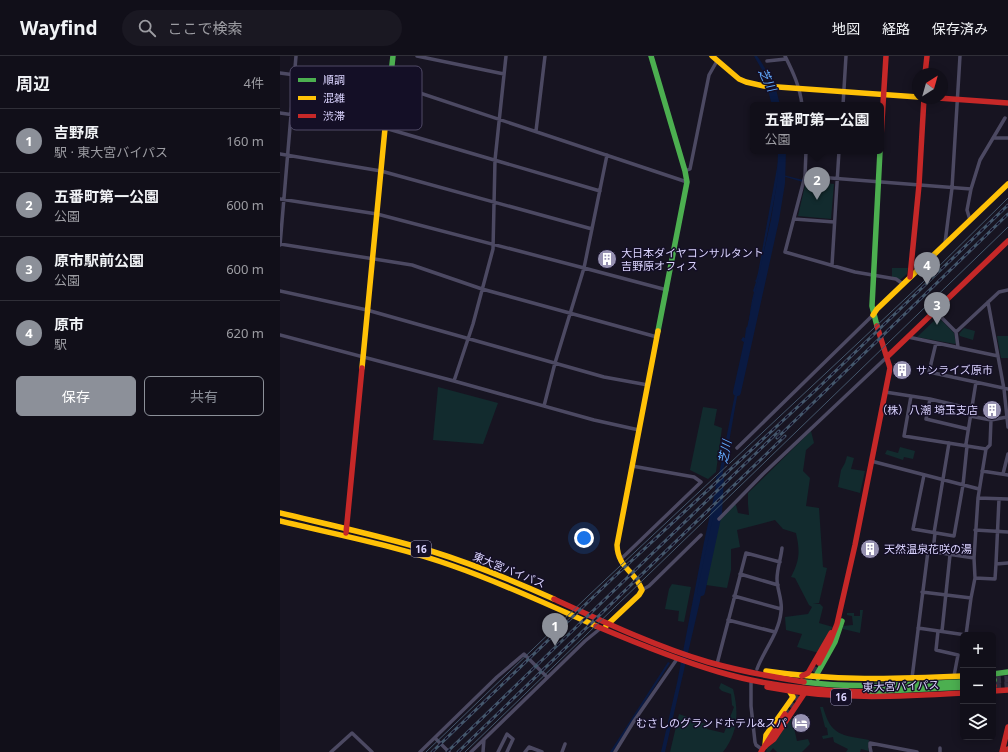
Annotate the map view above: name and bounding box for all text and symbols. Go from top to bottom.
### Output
search box [122,10,402,46]
text: Wayfind [20,15,98,41]
icon: search [136,17,158,39]
text: ここで検索 [168,18,243,38]
text: 地図 [832,19,860,38]
text: 経路 [882,19,910,38]
text: 保存済み [932,19,988,38]
water label: 芝川 [755,65,781,96]
legend [290,66,422,130]
north arrow [912,68,948,104]
text: 周辺 [16,72,50,95]
text: 順調 [323,72,345,87]
text: 4件 [244,74,264,92]
text: 混雑 [323,90,345,105]
popup [750,102,884,154]
text: 渋滞 [323,108,345,123]
text: 五番町第一公園 [764,109,870,129]
text: 吉野原 [54,122,99,142]
text: 公園 [764,130,791,148]
text: 1 [25,132,33,150]
text: 160 m [226,132,264,150]
text: 駅 · 東大宮バイパス [54,143,168,161]
pin: 2 [804,167,830,200]
text: 五番町第一公園 [54,186,159,206]
text: 2 [25,196,33,214]
text: 600 m [226,196,264,214]
text: 公園 [54,207,80,225]
place label: 大日本ダイヤコンサルタント 吉野原オフィス [621,245,764,273]
building icon: 大日本ダイヤコンサルタント 吉野原オフィス [596,248,618,270]
text: 原市駅前公園 [54,250,144,270]
pin: 4 [914,252,940,285]
text: 3 [25,260,33,278]
text: 600 m [226,260,264,278]
text: 公園 [54,271,80,289]
pin: 3 [924,292,950,325]
text: 原市 [54,314,84,334]
text: 4 [25,324,33,342]
text: 620 m [226,324,264,342]
text: 駅 [54,335,67,353]
building icon: サンライズ原市 [891,359,913,381]
place label: サンライズ原市 [916,362,993,377]
button: 保存 [16,376,136,416]
button: 共有 [144,376,264,416]
building icon: （株）八潮 埼玉支店 [981,399,1003,421]
place label: （株）八潮 埼玉支店 [876,402,978,417]
water label: 芝川 [714,437,736,465]
your location [574,528,594,548]
building icon: 天然温泉花咲の湯 [859,538,881,560]
road number: 16 [411,541,431,557]
place label: 天然温泉花咲の湯 [884,541,972,556]
street label: 東大宮バイパス [471,548,548,591]
pin: 1 [542,613,568,646]
map controls [960,632,996,740]
button: + [960,632,996,668]
button: − [960,668,996,704]
street label: 東大宮バイパス [862,677,940,694]
road number: 16 [831,689,851,705]
button: layers [960,704,996,740]
hotel icon: むさしのグランドホテル&スパ [790,712,812,734]
place label: むさしのグランドホテル&スパ [636,715,787,730]

